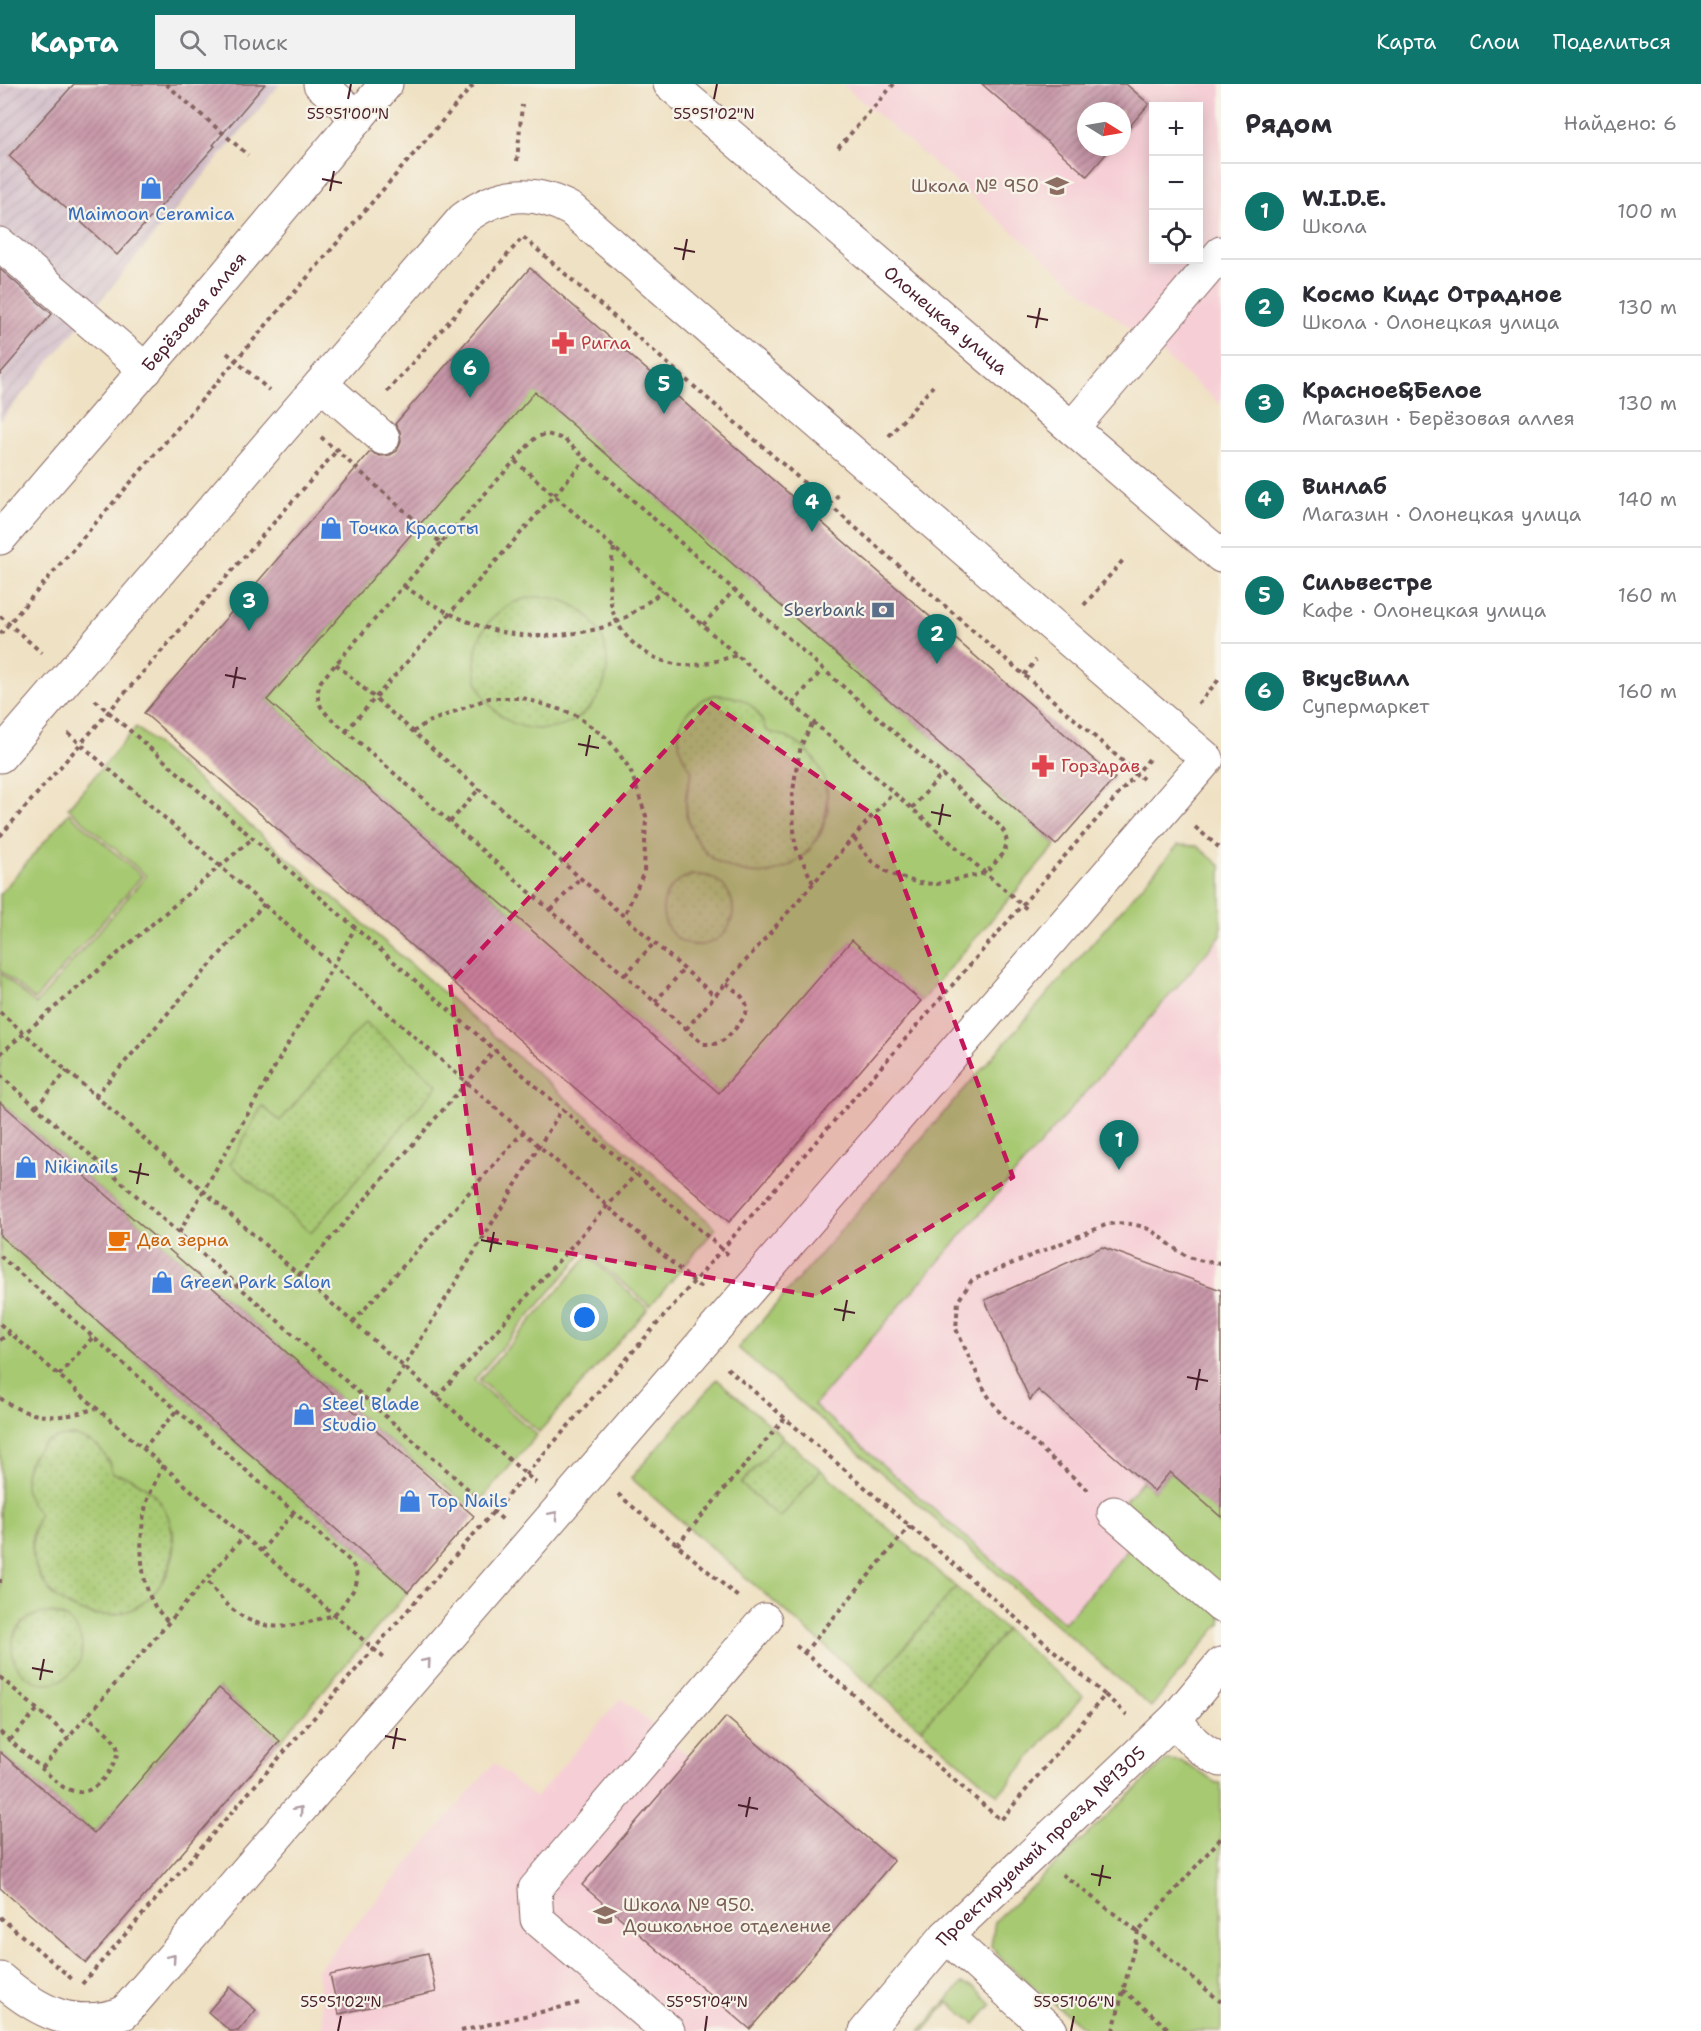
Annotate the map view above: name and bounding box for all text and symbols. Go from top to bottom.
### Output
search box [155,15,575,69]
text: Карта [30,23,119,61]
icon: search [176,26,209,59]
text: Поиск [224,28,288,57]
text: Карта [1376,28,1436,56]
text: Слои [1469,28,1520,56]
text: Поделиться [1553,28,1671,56]
north arrow [1077,102,1131,156]
map controls [1149,102,1203,264]
button: + [1149,102,1203,156]
text: 55°51'00"N [307,104,389,124]
text: 55°51'02"N [673,104,755,124]
text: Рядом [1245,106,1332,141]
text: Найдено: 6 [1564,110,1677,136]
button: − [1149,156,1203,210]
school or university icon: Школа № 950 [1044,173,1070,199]
place label: Школа № 950 [911,174,1039,198]
shop icon: Maimoon Ceramica [138,175,164,201]
text: W.I.D.E. [1302,184,1386,213]
text: 1 [1260,198,1269,224]
text: 100 m [1617,198,1677,224]
place label: Maimoon Ceramica [68,202,234,226]
button: locate [1149,210,1203,264]
text: Школа [1302,213,1367,239]
street label: Берёзовая аллея [136,247,252,377]
street label: Олонецкая улица [879,260,1013,380]
text: Космо Кидс Отрадное [1302,280,1562,309]
text: 2 [1258,294,1272,320]
text: 130 m [1618,294,1677,320]
text: Школа · Олонецкая улица [1302,309,1559,335]
pharmacy icon: Ригла [550,330,576,356]
place label: Ригла [581,331,631,355]
pin: 6 [450,348,490,398]
pin: 5 [644,364,684,414]
text: Красное&Белое [1302,376,1482,405]
text: 3 [1258,390,1272,416]
text: 130 m [1618,390,1677,416]
text: Магазин · Берёзовая аллея [1302,405,1575,431]
text: Винлаб [1302,472,1387,501]
pin: 4 [792,482,832,532]
text: 4 [1258,486,1272,512]
text: 140 m [1618,486,1677,512]
text: Магазин · Олонецкая улица [1302,501,1581,527]
shop icon: Точка Красоты [318,515,344,541]
place label: Точка Красоты [349,516,479,540]
text: Сильвестре [1302,568,1433,597]
pin: 3 [230,582,268,631]
text: 5 [1258,582,1271,608]
text: 160 m [1618,582,1677,608]
bank icon: Sberbank [870,597,896,623]
text: Кафе · Олонецкая улица [1302,597,1546,623]
place label: Sberbank [784,598,865,622]
pin: 2 [918,614,956,664]
text: ВкусВилл [1302,664,1409,693]
text: 6 [1258,678,1272,704]
text: 160 m [1618,678,1677,704]
text: Супермаркет [1302,693,1429,719]
pharmacy icon: Горздрав [1030,753,1056,779]
place label: Горздрав [1061,754,1140,778]
pin: 1 [1100,1120,1138,1170]
shop icon: Nikinails [13,1154,39,1180]
place label: Nikinails [44,1155,119,1179]
cafe icon: Два зерна [106,1227,132,1253]
place label: Два зерна [137,1228,228,1252]
shop icon: Green Park Salon [149,1269,175,1295]
place label: Green Park Salon [180,1270,331,1294]
your location [570,1303,599,1332]
place label: Steel Blade Studio [322,1392,420,1437]
shop icon: Steel Blade Studio [291,1401,317,1427]
shop icon: Top Nails [397,1488,423,1514]
place label: Top Nails [428,1489,508,1513]
one-way arrow [547,1511,558,1522]
one-way arrow [420,1659,431,1669]
street label: Проектируемый проезд №1305 [931,1741,1151,1951]
one-way arrow [292,1806,303,1817]
place label: Школа № 950. Дошкольное отделение [623,1893,832,1938]
school or university icon: Школа № 950. Дошкольное отделение [592,1902,618,1928]
one-way arrow [165,1954,176,1965]
text: 55°51'02"N [300,1992,382,2012]
text: 55°51'04"N [666,1992,748,2012]
text: 55°51'06"N [1033,1992,1115,2012]

